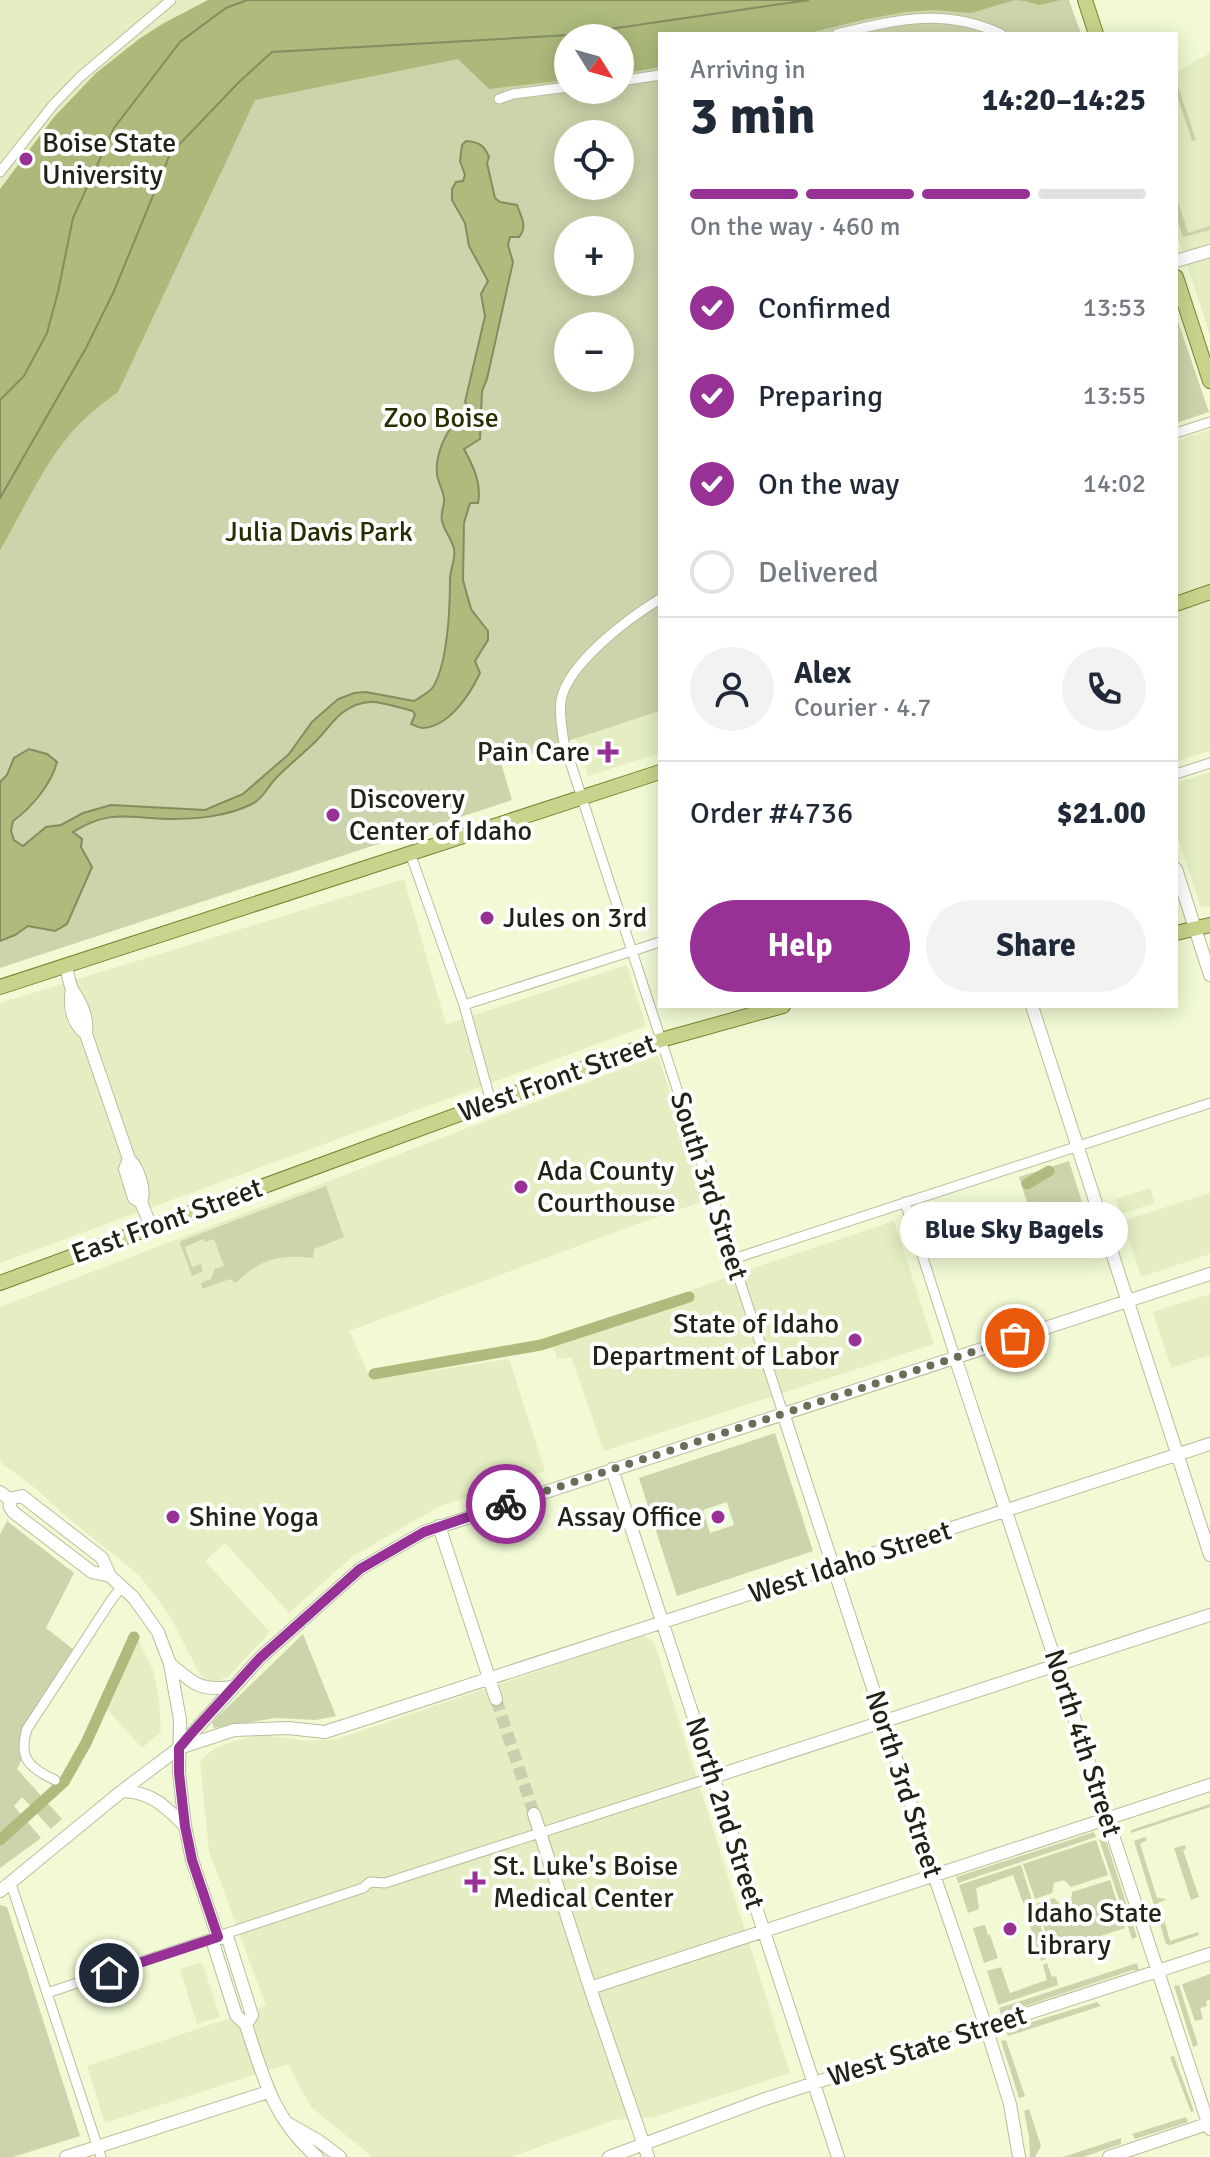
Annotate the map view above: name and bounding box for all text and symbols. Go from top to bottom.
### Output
north arrow [554,24,634,104]
map controls [554,24,634,392]
text: Arriving in [690,54,806,86]
text: 14:20–14:25 [982,82,1146,119]
text: 3 min [690,84,816,148]
button: locate [554,120,634,200]
place label: Boise State University [42,126,176,192]
marker: Boise State University [17,150,35,168]
text: On the way · 460 m [690,211,900,243]
button: + [554,216,634,296]
icon: check [690,286,734,330]
text: Confirmed [758,290,891,327]
text: 13:53 [1083,292,1146,324]
button: − [554,312,634,392]
icon: check [690,374,734,418]
text: Preparing [758,378,883,415]
text: 13:55 [1083,380,1146,412]
park label: Zoo Boise [383,401,499,435]
icon: check [690,462,734,506]
text: On the way [758,466,899,503]
text: 14:02 [1083,468,1146,500]
park label: Julia Davis Park [225,515,413,549]
text: Delivered [758,554,879,591]
button: person [690,647,774,731]
button: phone [1062,647,1146,731]
text: Alex [794,655,851,692]
text: Courier · 4.7 [794,692,931,724]
place label: Pain Care [477,735,590,769]
marker: Pain Care [597,741,619,763]
place label: Discovery Center of Idaho [349,782,532,848]
text: Order #4736 [690,795,853,832]
text: $21.00 [1056,795,1146,832]
marker: Discovery Center of Idaho [324,806,342,824]
button: Help [690,900,910,992]
button: Share [926,900,1146,992]
place label: Jules on 3rd [503,901,647,935]
marker: Jules on 3rd [478,909,496,927]
street label: West Front Street [454,1026,660,1129]
street label: South 3rd Street [663,1088,755,1285]
place label: Ada County Courthouse [537,1154,676,1220]
street label: East Front Street [67,1171,267,1271]
marker: Ada County Courthouse [512,1178,530,1196]
callout: Blue Sky Bagels [901,1202,1129,1258]
text: Blue Sky Bagels [924,1214,1104,1246]
pin [981,1304,1049,1372]
place label: State of Idaho Department of Labor [591,1307,840,1373]
icon: bag [993,1316,1037,1360]
marker: State of Idaho Department of Labor [846,1331,864,1349]
courier [466,1464,546,1544]
icon: bike [484,1482,528,1526]
place label: Shine Yoga [189,1500,319,1534]
place label: Assay Office [557,1500,702,1534]
marker: Shine Yoga [164,1508,182,1526]
marker: Assay Office [709,1508,727,1526]
street label: West Idaho Street [744,1513,956,1611]
street label: North 4th Street [1037,1645,1129,1841]
street label: North 3rd Street [858,1686,950,1882]
street label: North 2nd Street [678,1713,772,1914]
place label: St. Luke's Boise Medical Center [493,1849,678,1915]
marker: St. Luke's Boise Medical Center [464,1871,486,1893]
place label: Idaho State Library [1026,1896,1162,1962]
marker: Idaho State Library [1001,1920,1019,1938]
pin [75,1939,143,2007]
icon: home [87,1951,131,1995]
street label: West State Street [823,1998,1031,2094]

